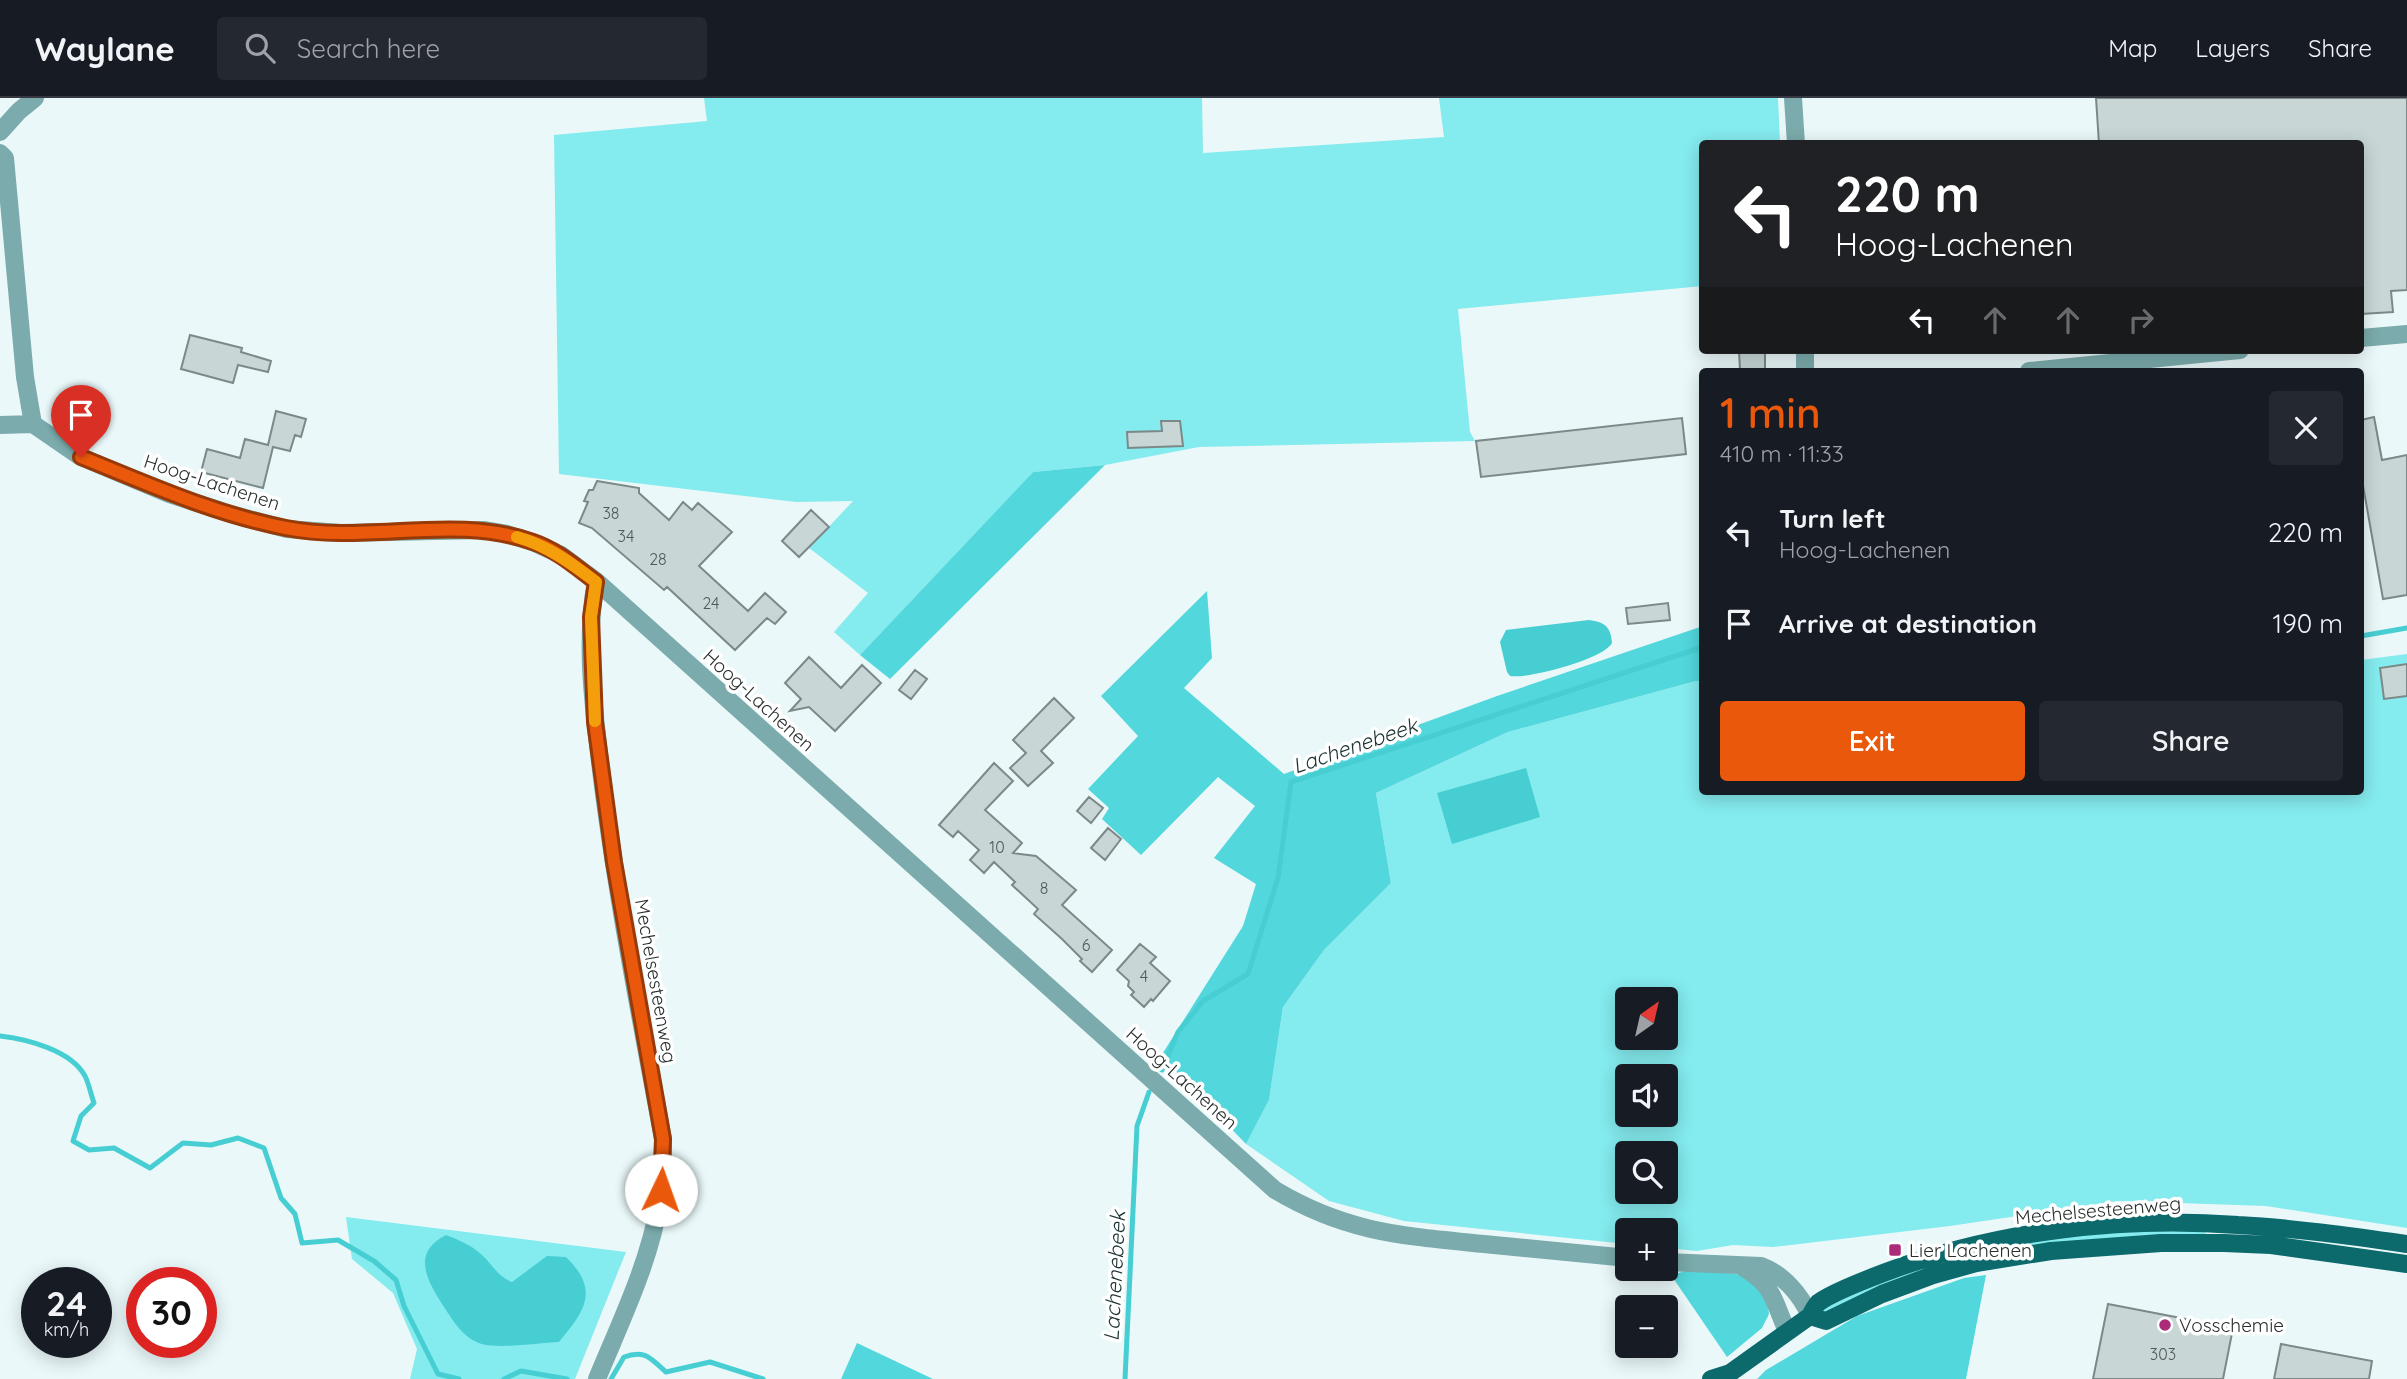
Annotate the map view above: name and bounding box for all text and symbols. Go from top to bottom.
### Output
search box [217,17,707,80]
text: Waylane [35,28,175,69]
icon: search [241,29,279,67]
text: Search here [297,32,440,65]
text: Map [2108,33,2157,63]
text: Layers [2195,33,2270,63]
text: Share [2308,33,2372,63]
text: 220 m [1835,163,1980,224]
icon: left [1720,168,1811,259]
text: Hoog-Lachenen [1835,224,2073,264]
icon: left [1903,301,1941,339]
icon: ahead [1976,301,2014,339]
icon: ahead [2049,301,2087,339]
icon: right [2122,301,2160,339]
pin [51,385,111,457]
text: 1 min [1720,386,1821,439]
button: close [2269,391,2343,465]
icon: arrive [62,396,100,434]
text: 410 m · 11:33 [1720,439,1844,468]
street label: Hoog-Lachenen [141,449,283,515]
text: Turn left [1779,502,1886,535]
house number: 38 [602,503,620,523]
icon: left [1720,514,1758,552]
text: 220 m [2268,516,2343,549]
house number: 34 [618,526,634,546]
text: Hoog-Lachenen [1779,535,1950,564]
house number: 28 [649,549,667,569]
house number: 24 [702,593,720,613]
icon: arrive [1720,605,1758,643]
text: Arrive at destination [1779,607,2037,640]
text: 190 m [2273,607,2343,640]
street label: Hoog-Lachenen [698,644,820,756]
button: Exit [1720,701,2025,781]
button: Share [2039,701,2343,781]
water label: Lachenebeek [1289,711,1422,779]
house number: 10 [989,837,1005,857]
house number: 8 [1040,878,1048,898]
street label: Mechelsesteenweg [630,897,682,1065]
house number: 6 [1082,935,1091,955]
house number: 4 [1140,966,1148,986]
north arrow [1615,987,1678,1050]
map controls [1615,987,1678,1358]
street label: Hoog-Lachenen [1121,1022,1243,1134]
button: sound [1615,1064,1678,1127]
button: search [1615,1141,1678,1204]
position arrow [624,1153,698,1227]
street label: Mechelsesteenweg [2014,1191,2182,1229]
water label: Lachenebeek [1098,1208,1130,1342]
button: + [1615,1218,1678,1281]
place label: Lier Lachenen [1909,1238,2032,1262]
marker: Lier Lachenen [1887,1242,1903,1258]
speed limit sign: 30 [126,1267,217,1358]
text: 24 [46,1281,87,1325]
button: − [1615,1295,1678,1358]
place label: Vosschemie [2179,1313,2284,1337]
marker: Vosschemie [2157,1317,2173,1333]
text: km/h [44,1318,89,1341]
house number: 303 [2150,1344,2176,1364]

